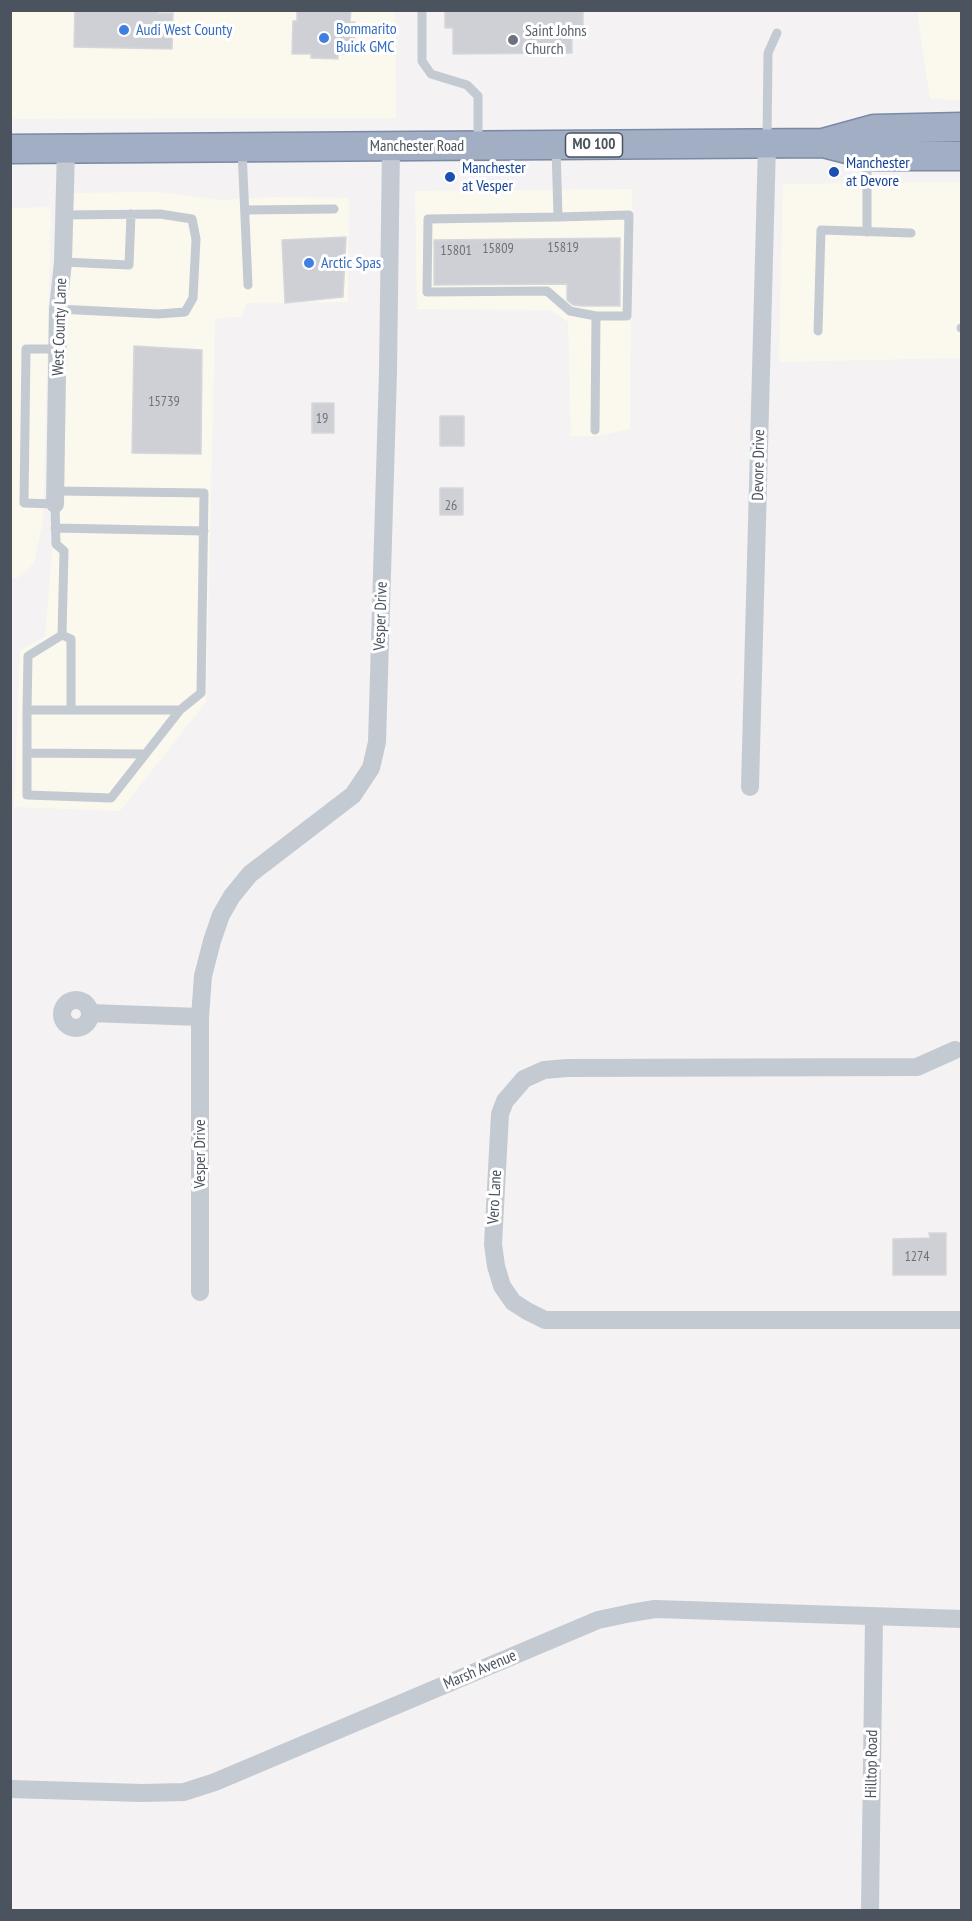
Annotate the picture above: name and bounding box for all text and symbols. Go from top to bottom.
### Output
place label: Bommarito Buick GMC [336,19,397,57]
place label: Audi West County [136,20,232,40]
place label: Saint Johns Church [525,21,587,59]
marker: Audi West County [117,23,131,37]
marker: Bommarito Buick GMC [317,31,331,45]
marker: Saint Johns Church [506,33,520,47]
road number: MO 100 [566,133,622,157]
street label: Manchester Road [370,136,464,156]
place label: Manchester at Devore [846,153,910,191]
place label: Manchester at Vesper [462,158,526,196]
marker: Manchester at Devore [827,165,841,179]
marker: Manchester at Vesper [443,170,457,184]
house number: 15819 [547,240,579,256]
house number: 15809 [482,241,514,257]
house number: 15801 [440,243,472,259]
place label: Arctic Spas [321,253,381,273]
marker: Arctic Spas [302,256,316,270]
street label: West County Lane [49,278,71,376]
house number: 15739 [148,394,180,410]
house number: 19 [316,411,328,427]
street label: Devore Drive [749,429,769,501]
house number: 26 [445,498,457,514]
street label: Vesper Drive [370,581,392,651]
street label: Vesper Drive [190,1119,210,1189]
street label: Vero Lane [484,1169,506,1225]
house number: 1274 [904,1249,930,1265]
street label: Marsh Avenue [441,1646,519,1694]
street label: Hilltop Road [862,1730,882,1798]

